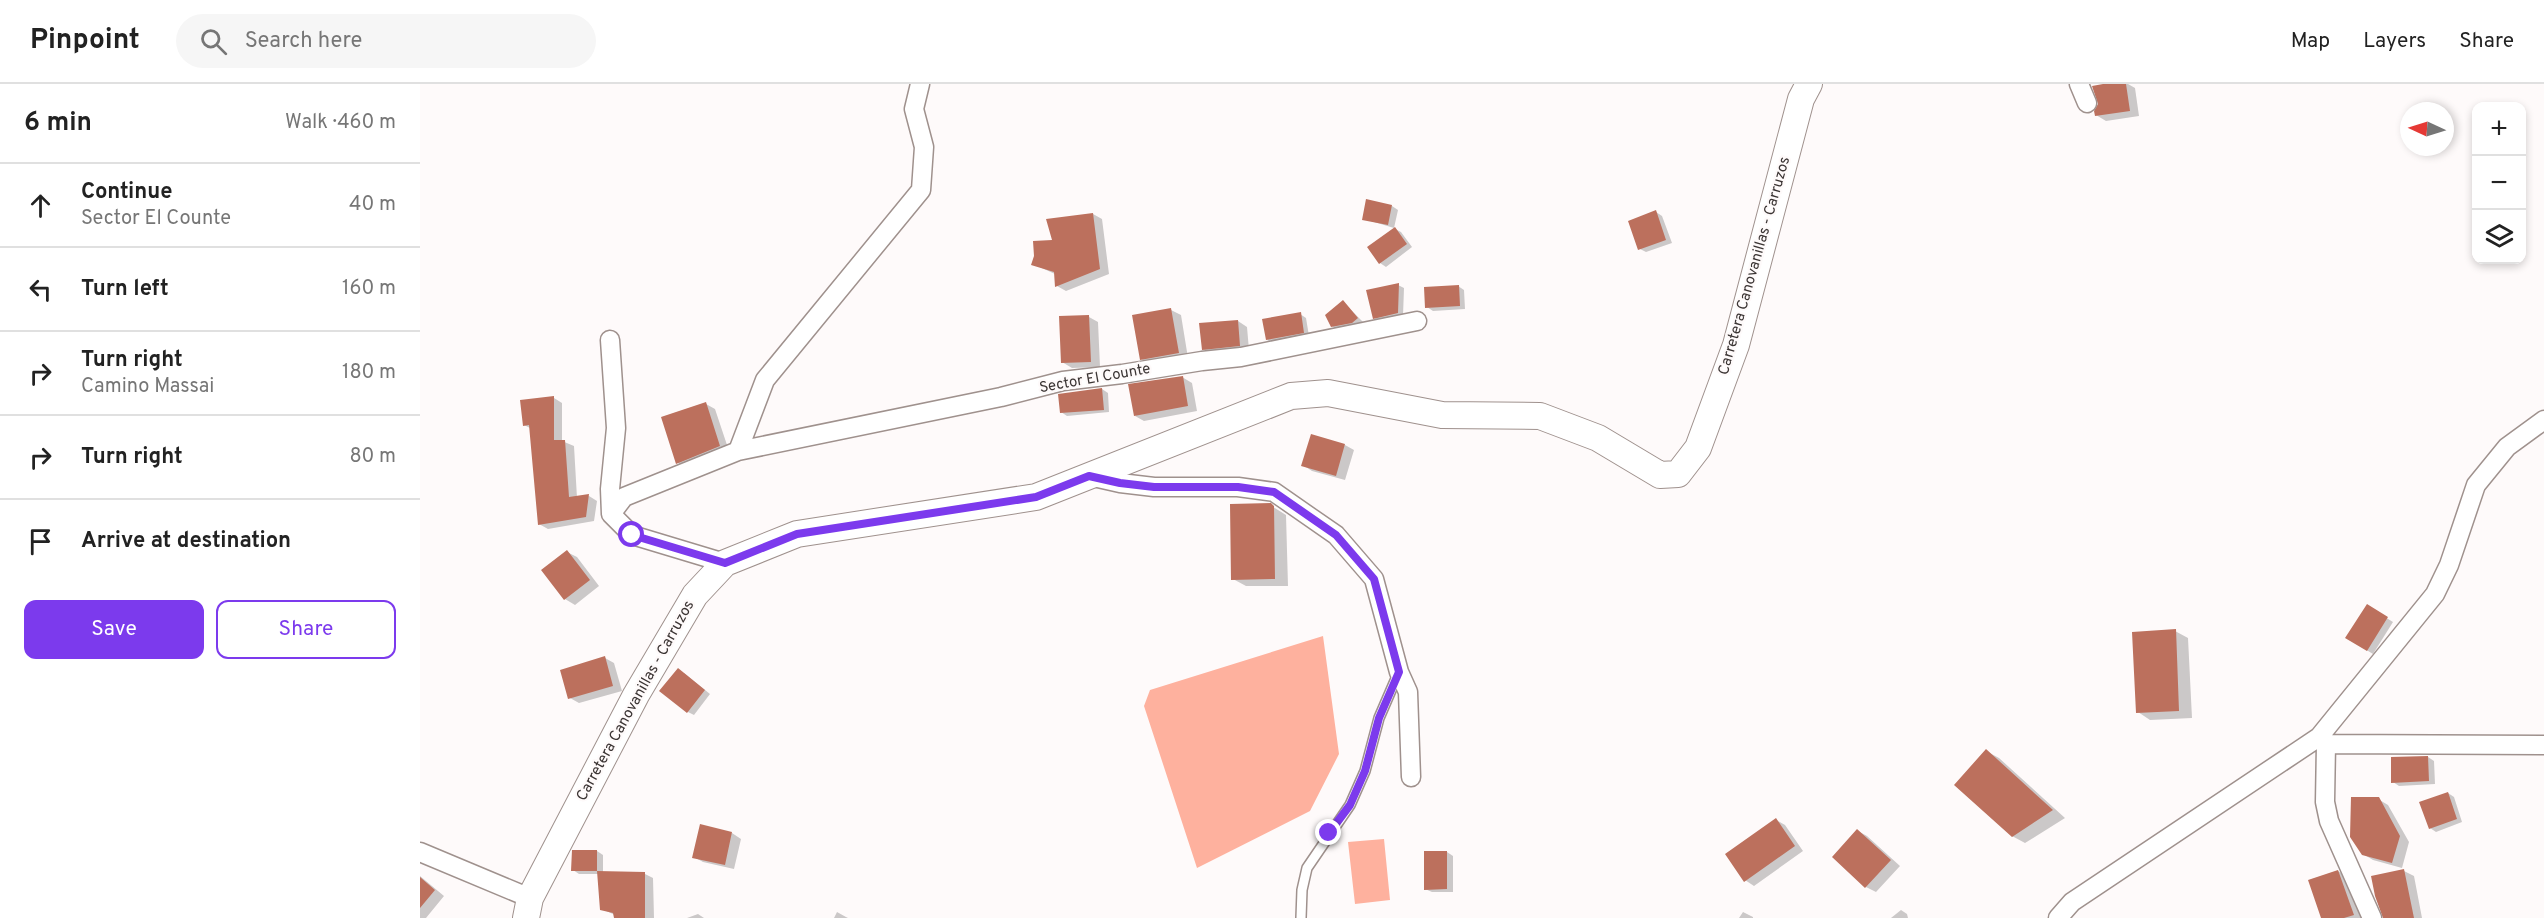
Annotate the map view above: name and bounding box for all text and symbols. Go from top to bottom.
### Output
search box [176,14,596,68]
text: Pinpoint [30,23,140,59]
icon: search [197,25,230,58]
text: Search here [245,28,362,55]
text: Map [2291,28,2330,55]
text: Layers [2363,28,2426,55]
text: Share [2459,28,2514,55]
north arrow [2400,102,2454,156]
map controls [2472,102,2526,264]
button: + [2472,102,2526,156]
text: 6 min [24,107,92,140]
text: Walk · 460 m [285,110,396,136]
street label: Carretera Canovanillas - Carruzos [1715,155,1795,377]
button: − [2472,156,2526,210]
text: Continue [81,179,172,206]
icon: ahead [24,189,57,222]
text: 40 m [349,192,396,218]
text: Sector El Counte [81,206,231,232]
button: layers [2472,210,2526,264]
icon: left [24,273,57,306]
text: Turn left [81,276,169,303]
text: 160 m [342,276,396,302]
text: Turn right [81,347,183,374]
icon: right [24,357,57,390]
text: 180 m [342,360,396,386]
street label: Sector El Counte [1038,360,1152,398]
text: Camino Massai [81,374,214,400]
icon: right [24,441,57,474]
text: Turn right [81,444,183,471]
text: 80 m [350,444,396,470]
route start [618,521,644,547]
icon: arrive [24,525,57,558]
text: Arrive at destination [81,528,291,555]
street label: Carretera Canovanillas - Carruzos [573,597,699,805]
button: Save [24,600,204,659]
button: Share [216,600,396,659]
route end [1315,819,1341,845]

